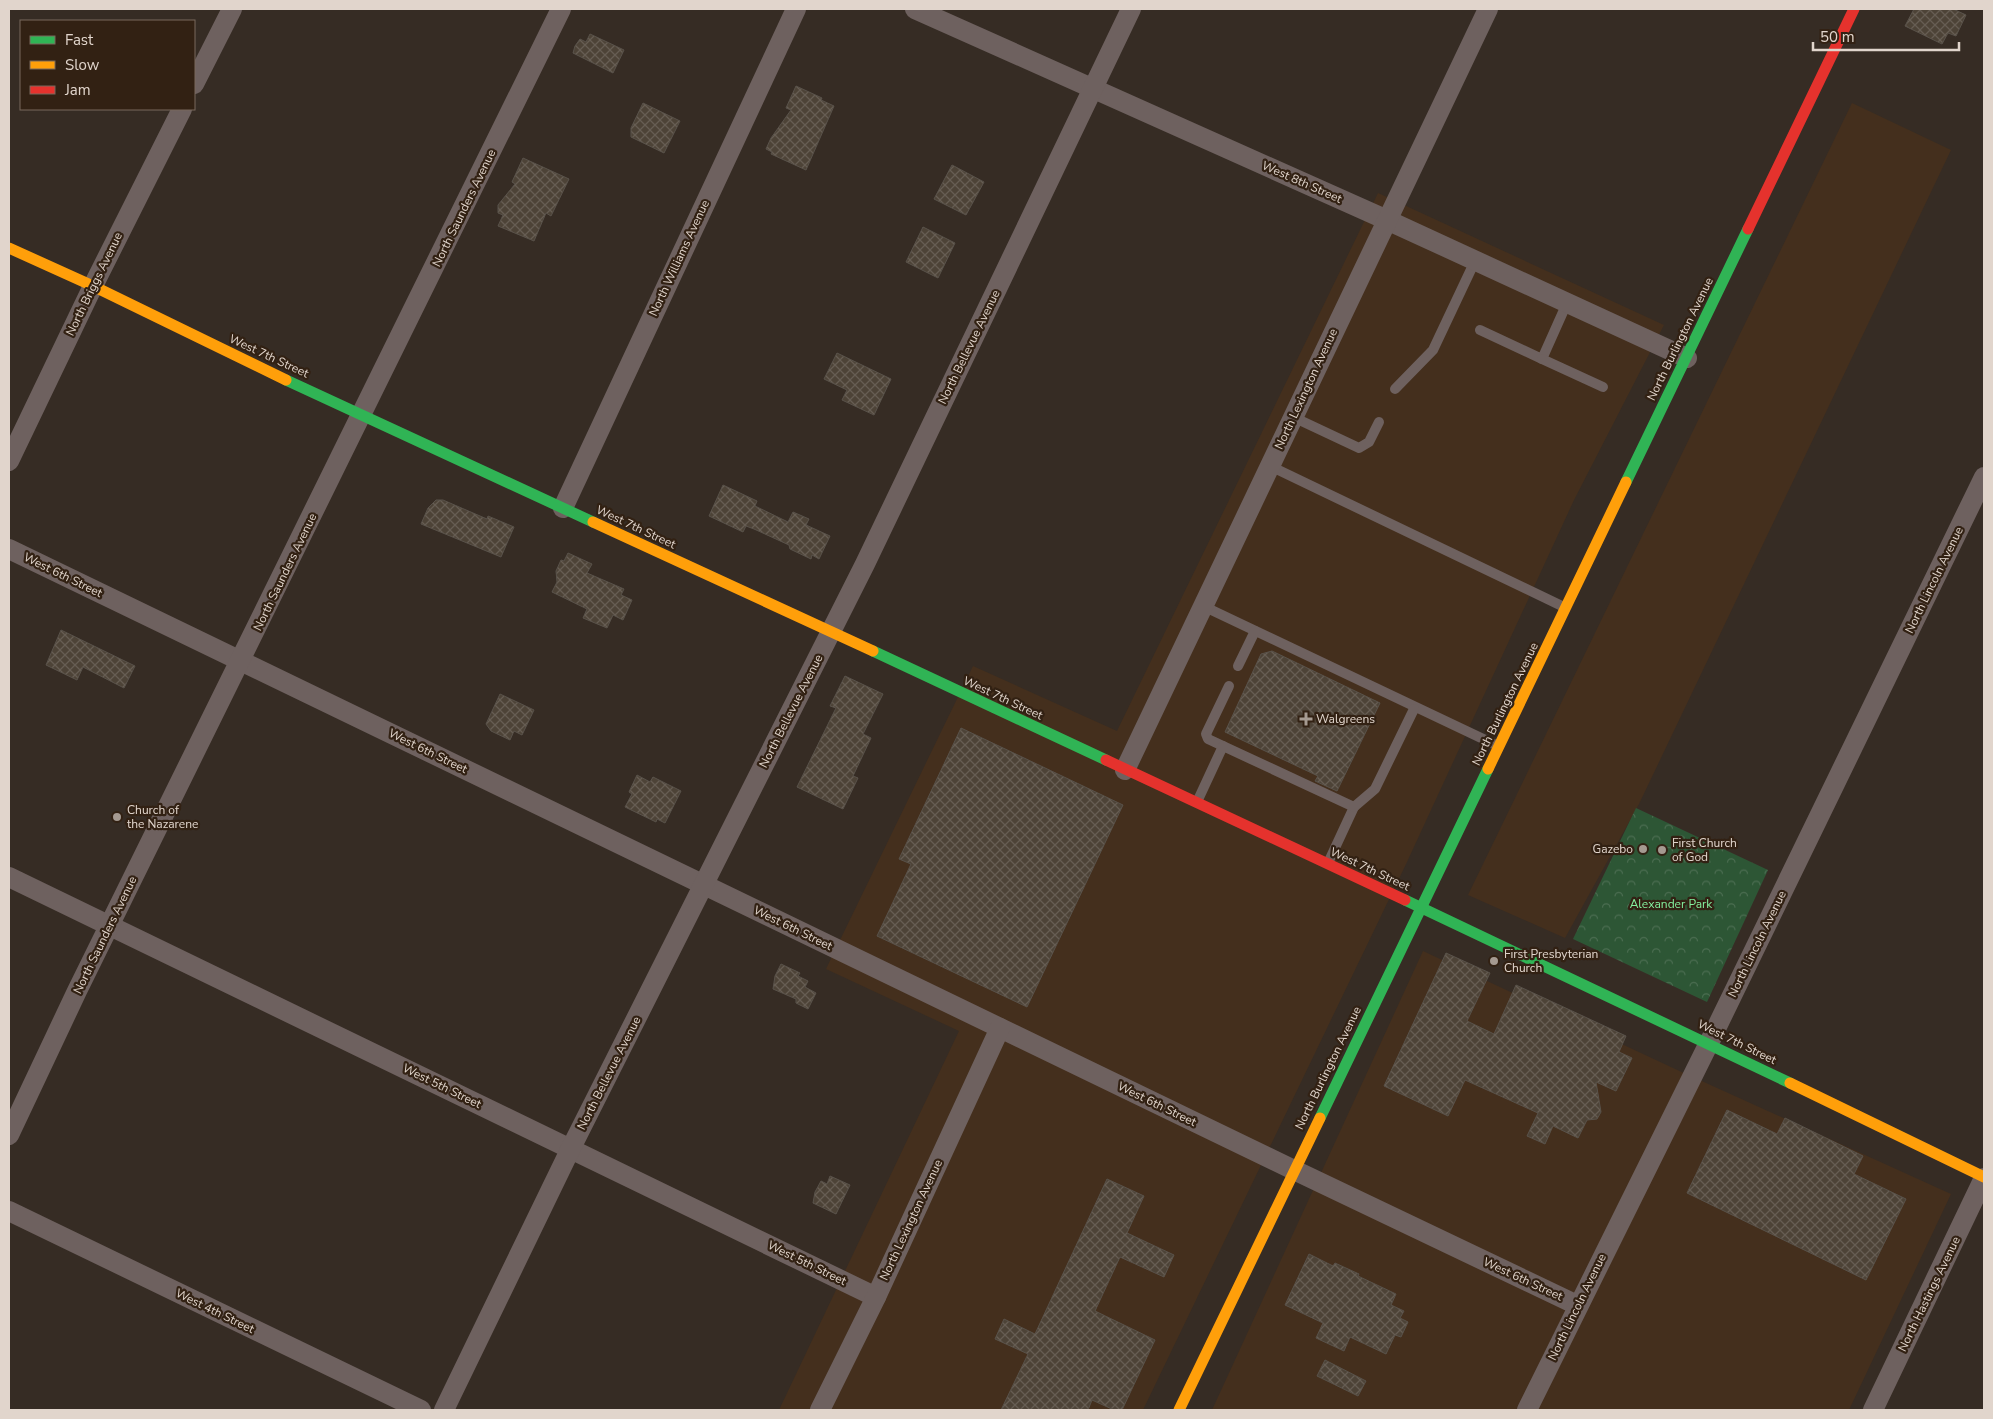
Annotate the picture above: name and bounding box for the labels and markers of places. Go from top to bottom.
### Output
place label: Walgreens [1316,711,1375,727]
marker: Walgreens [1300,713,1312,725]
place label: Church of the Nazarene [127,802,198,832]
marker: Church of the Nazarene [111,811,123,823]
place label: First Church of God [1672,835,1737,865]
place label: Gazebo [1592,841,1633,857]
marker: Gazebo [1637,843,1649,855]
marker: First Church of God [1656,844,1668,856]
place label: First Presbyterian Church [1504,946,1598,976]
marker: First Presbyterian Church [1488,955,1500,967]

